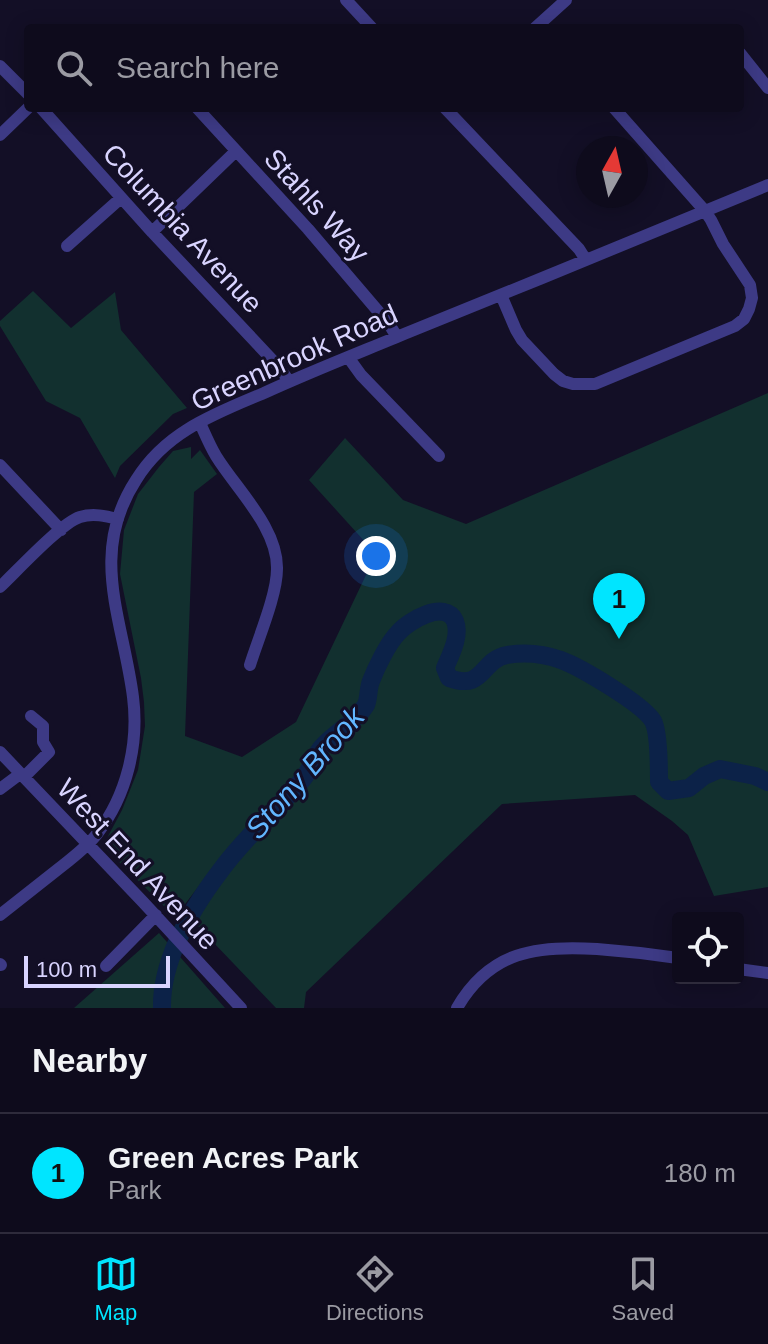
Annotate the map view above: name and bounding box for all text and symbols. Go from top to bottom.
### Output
search box [24,24,744,112]
icon: search [52,46,96,90]
text: Search here [116,51,279,84]
north arrow [576,136,648,208]
street label: Columbia Avenue [97,138,269,319]
street label: Stahls Way [258,143,375,268]
street label: Greenbrook Road [186,298,402,417]
your location [356,536,396,576]
pin: 1 [593,573,645,639]
water label: Stony Brook [239,699,372,845]
street label: West End Avenue [51,773,225,956]
map controls [672,912,744,984]
button: locate [672,912,744,984]
scale bar [24,952,170,988]
text: 100 m [36,957,97,982]
text: Nearby [32,1041,147,1079]
text: Green Acres Park [108,1141,359,1174]
text: 1 [51,1158,65,1188]
text: 180 m [664,1158,736,1188]
text: Park [108,1175,161,1205]
tab: Map [94,1252,138,1326]
tab: Directions [326,1252,424,1326]
tab: Saved [612,1252,674,1326]

